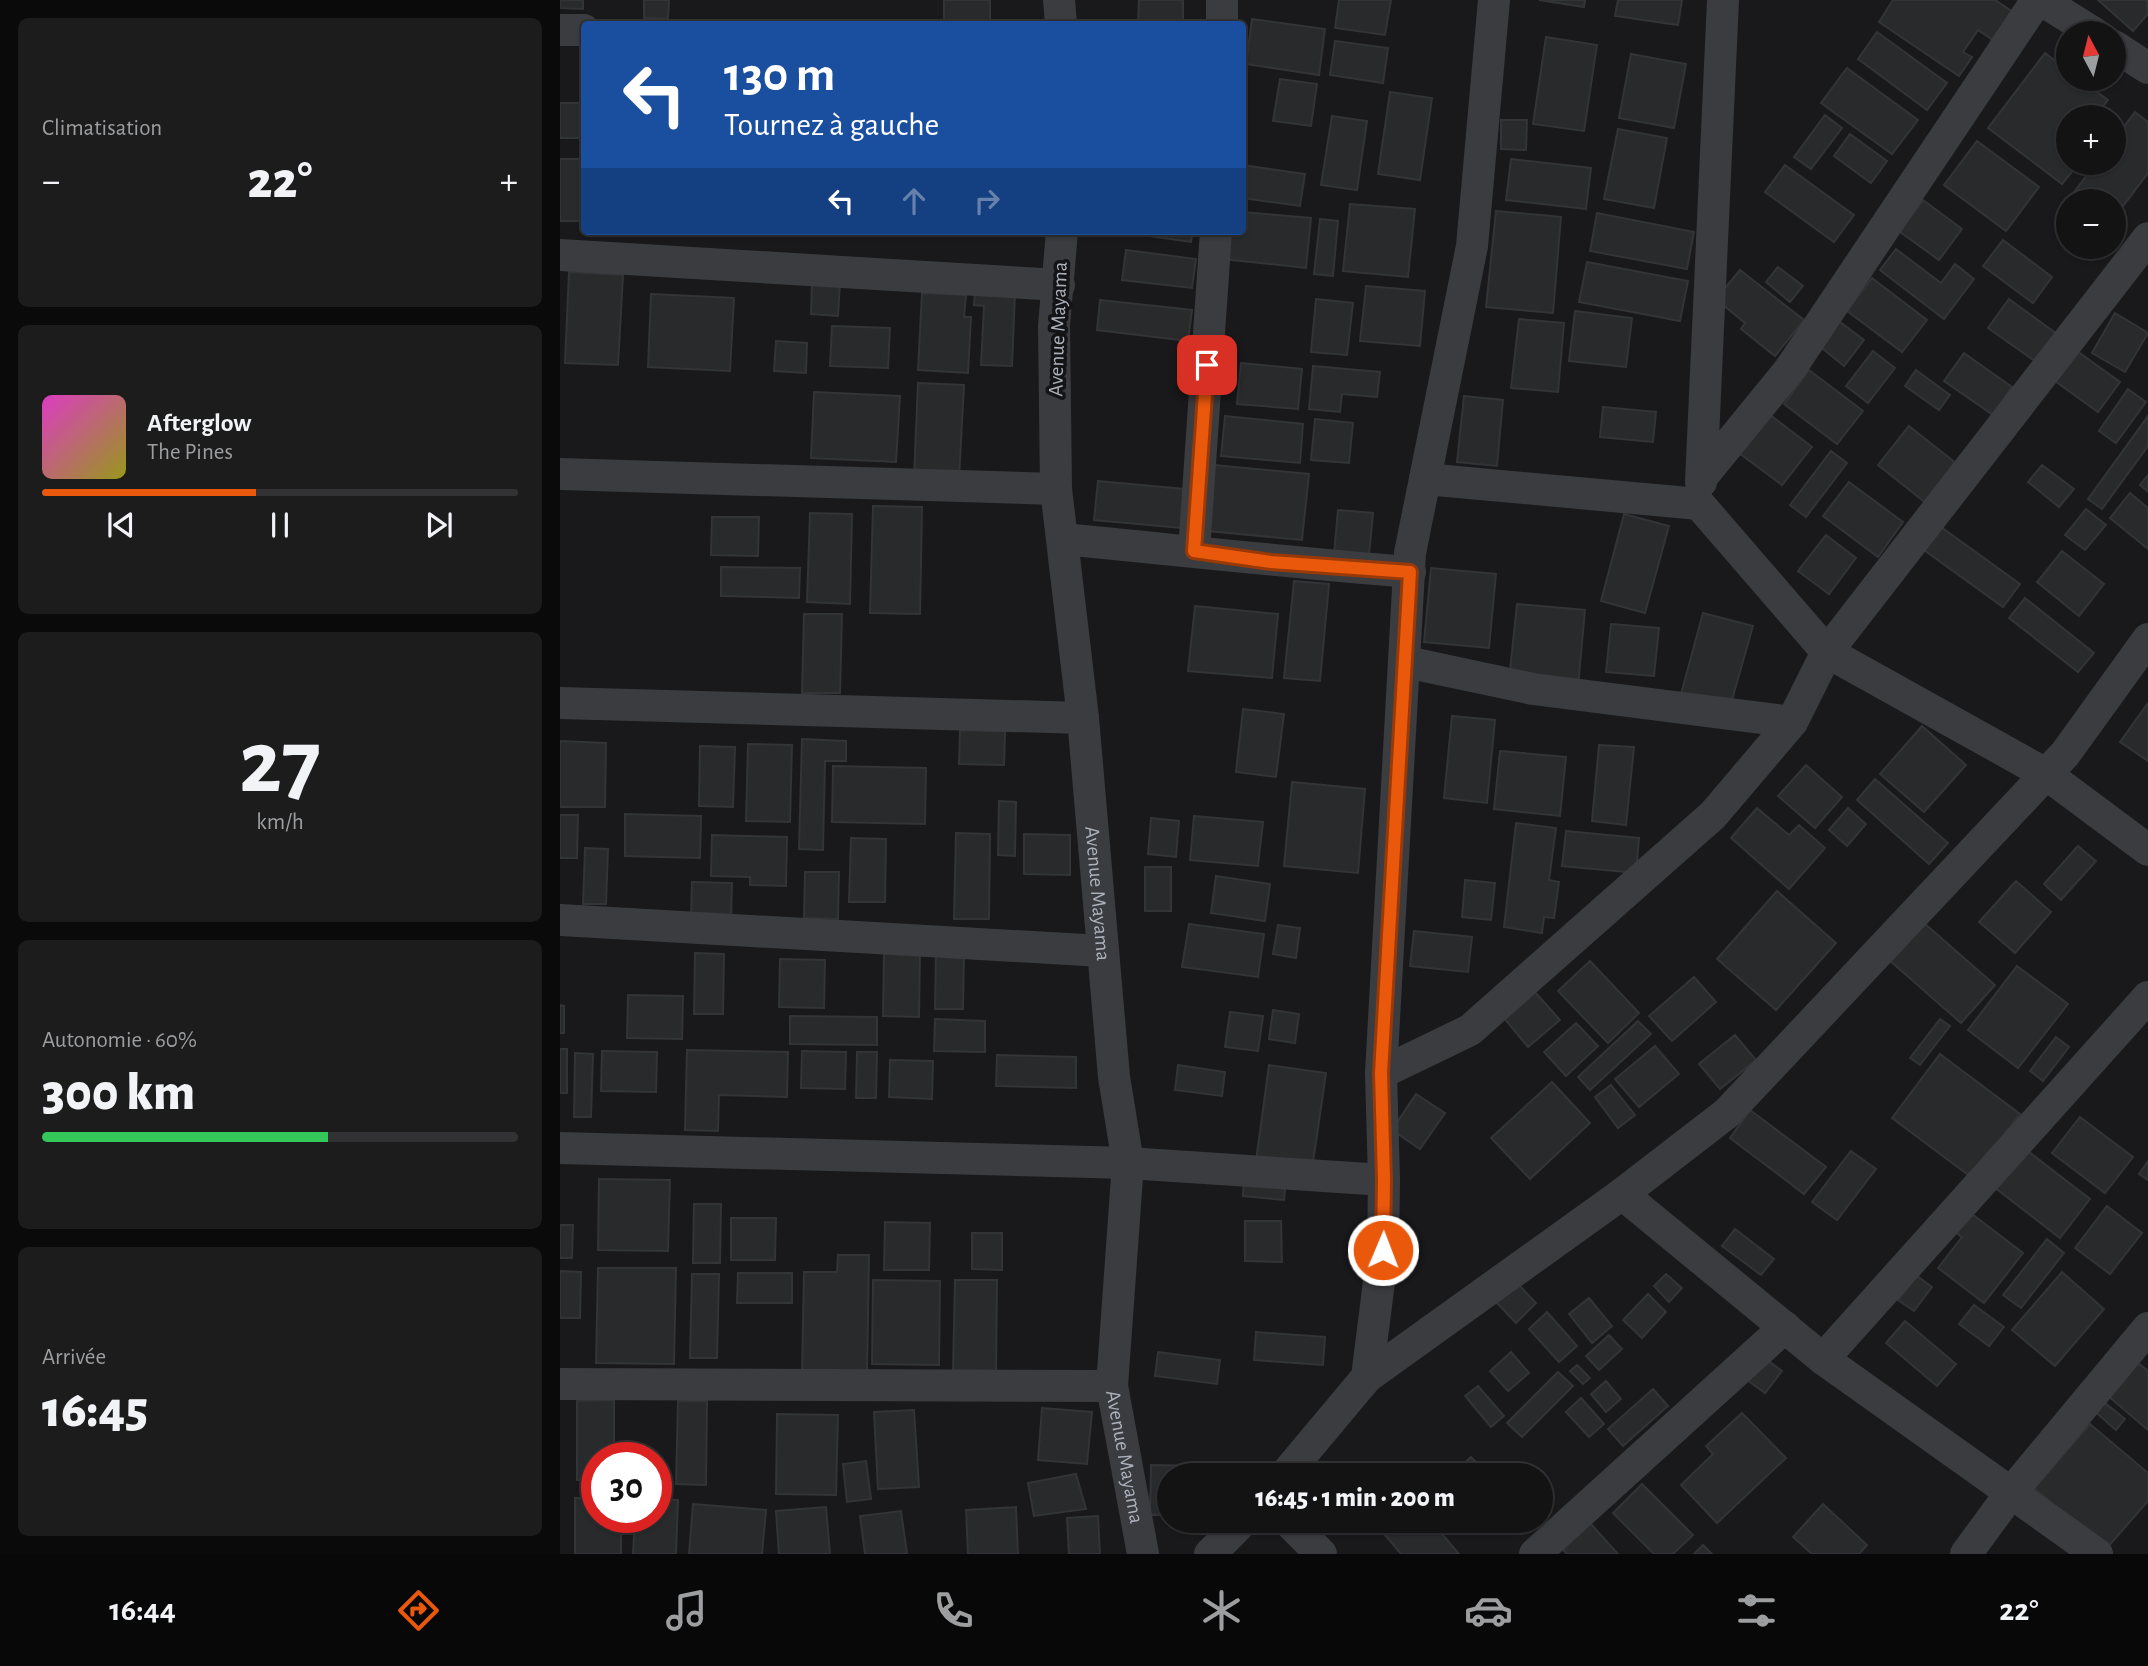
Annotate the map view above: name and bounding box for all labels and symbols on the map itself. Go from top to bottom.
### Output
north arrow [2056,21,2126,91]
street label: Avenue Mayama [1045,261,1071,397]
pin [1177,335,1237,395]
street label: Avenue Mayama [1082,825,1114,962]
position arrow [1346,1213,1420,1287]
street label: Avenue Mayama [1102,1388,1148,1525]
speed limit sign: 30 [581,1442,672,1533]

